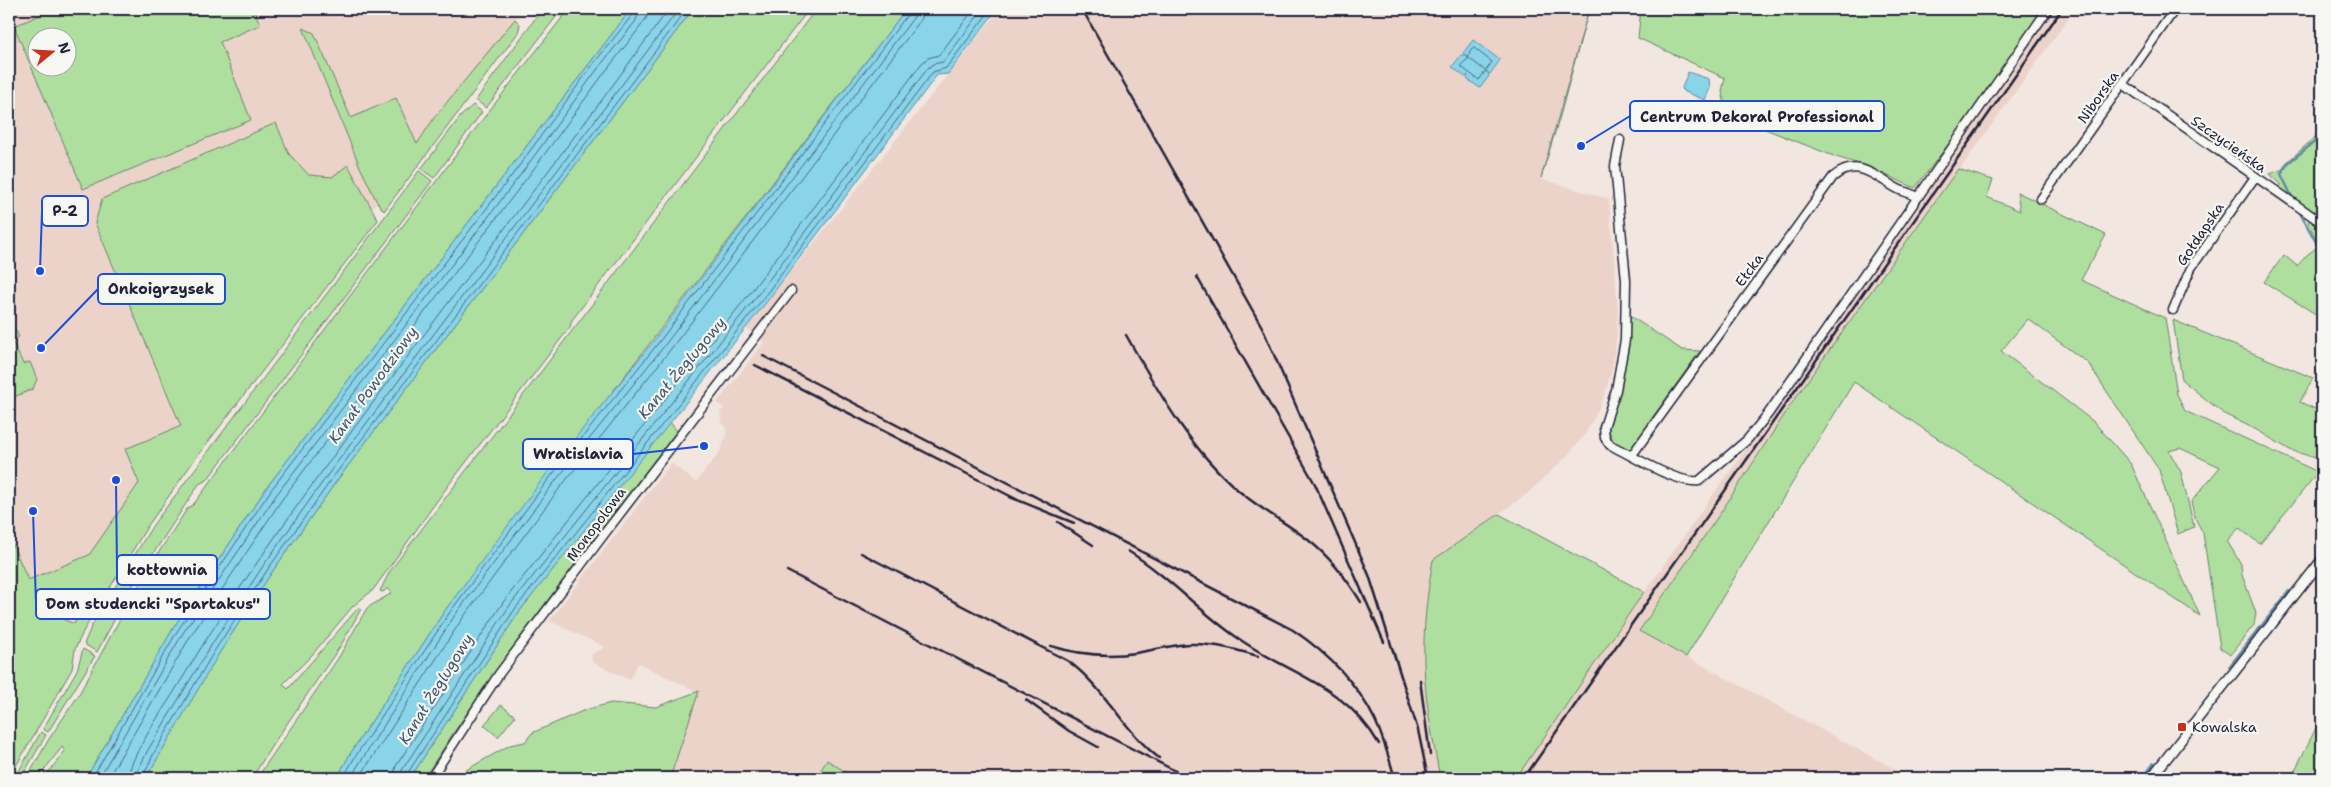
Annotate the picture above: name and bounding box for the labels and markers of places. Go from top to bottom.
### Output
callout: Centrum Dekoral Professional [1630,101,1884,131]
callout: P-2 [42,196,88,226]
callout: Onkoigrzysek [98,274,225,304]
callout: Wratislavia [523,439,633,469]
callout: kotłownia [117,555,217,585]
callout: Dom studencki "Spartakus" [36,589,270,619]
place label: Kowalska [2192,718,2257,736]
marker: Kowalska [2176,721,2188,733]

